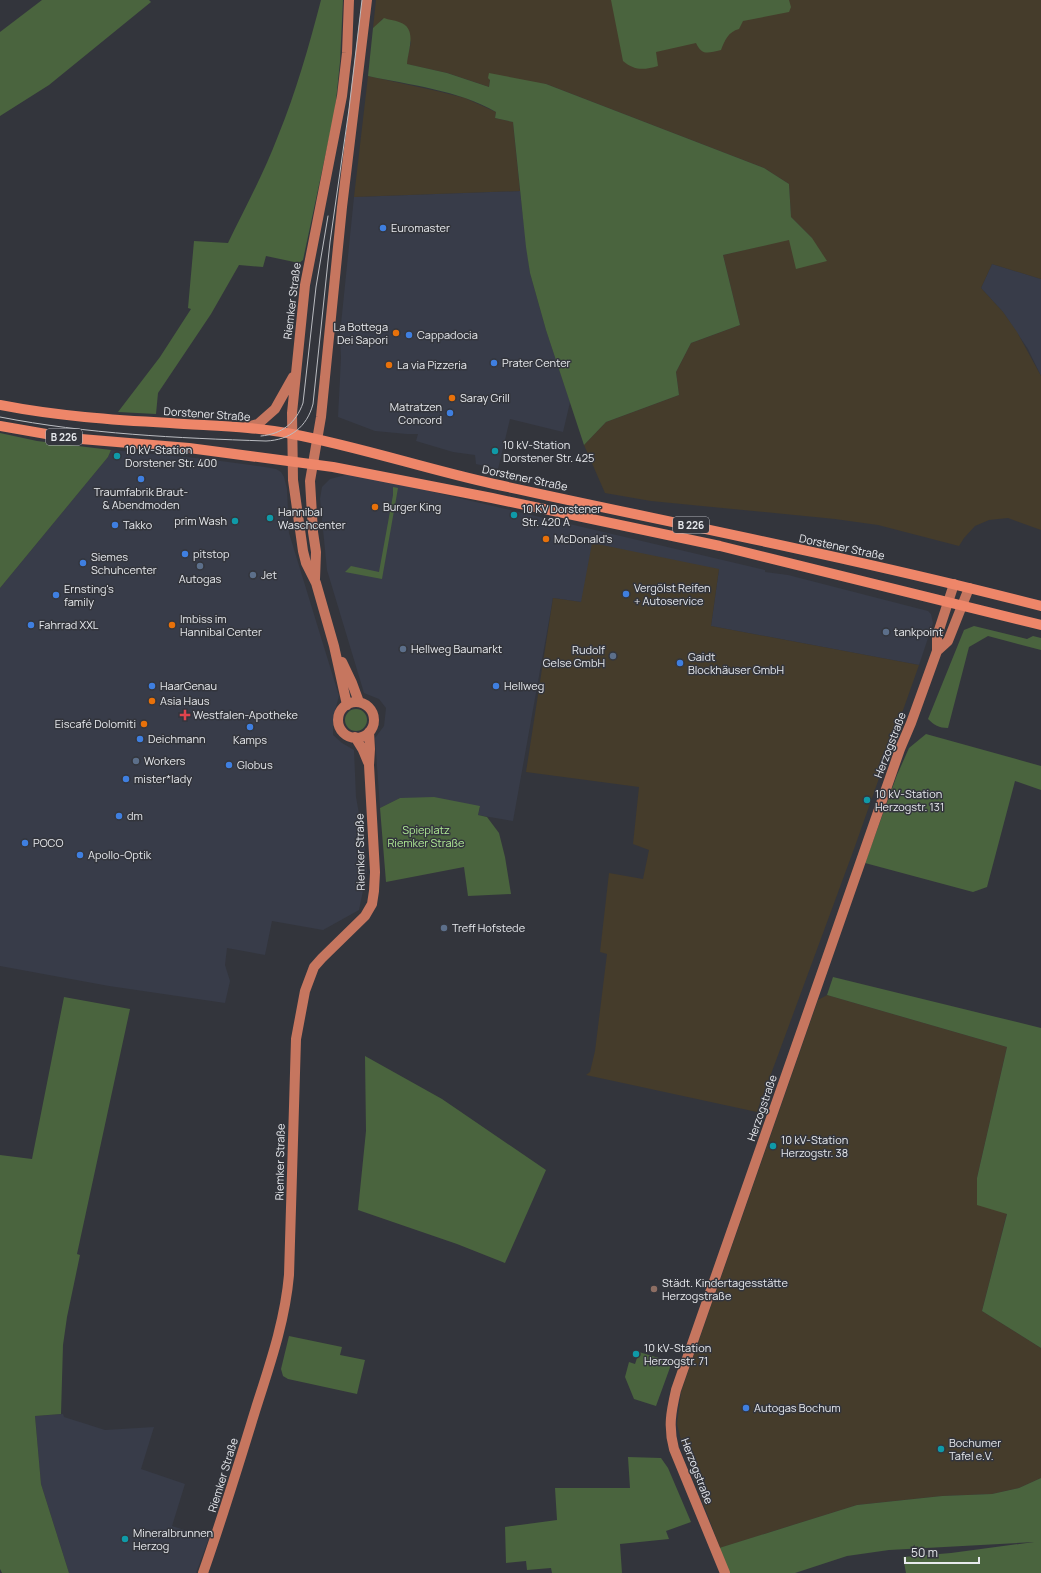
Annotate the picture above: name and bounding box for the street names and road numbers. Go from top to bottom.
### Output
street label: Riemker Straße [279,261,304,340]
street label: Dorstener Straße [163,403,252,424]
road number: B 226 [46,429,82,445]
street label: Dorstener Straße [481,461,570,494]
road number: B 226 [673,517,709,533]
street label: Dorstener Straße [798,530,887,563]
street label: Herzogstraße [870,709,909,780]
street label: Riemker Straße [351,813,368,891]
street label: Herzogstraße [743,1072,780,1143]
street label: Riemker Straße [271,1123,288,1201]
street label: Riemker Straße [204,1435,241,1514]
street label: Herzogstraße [678,1436,717,1506]

